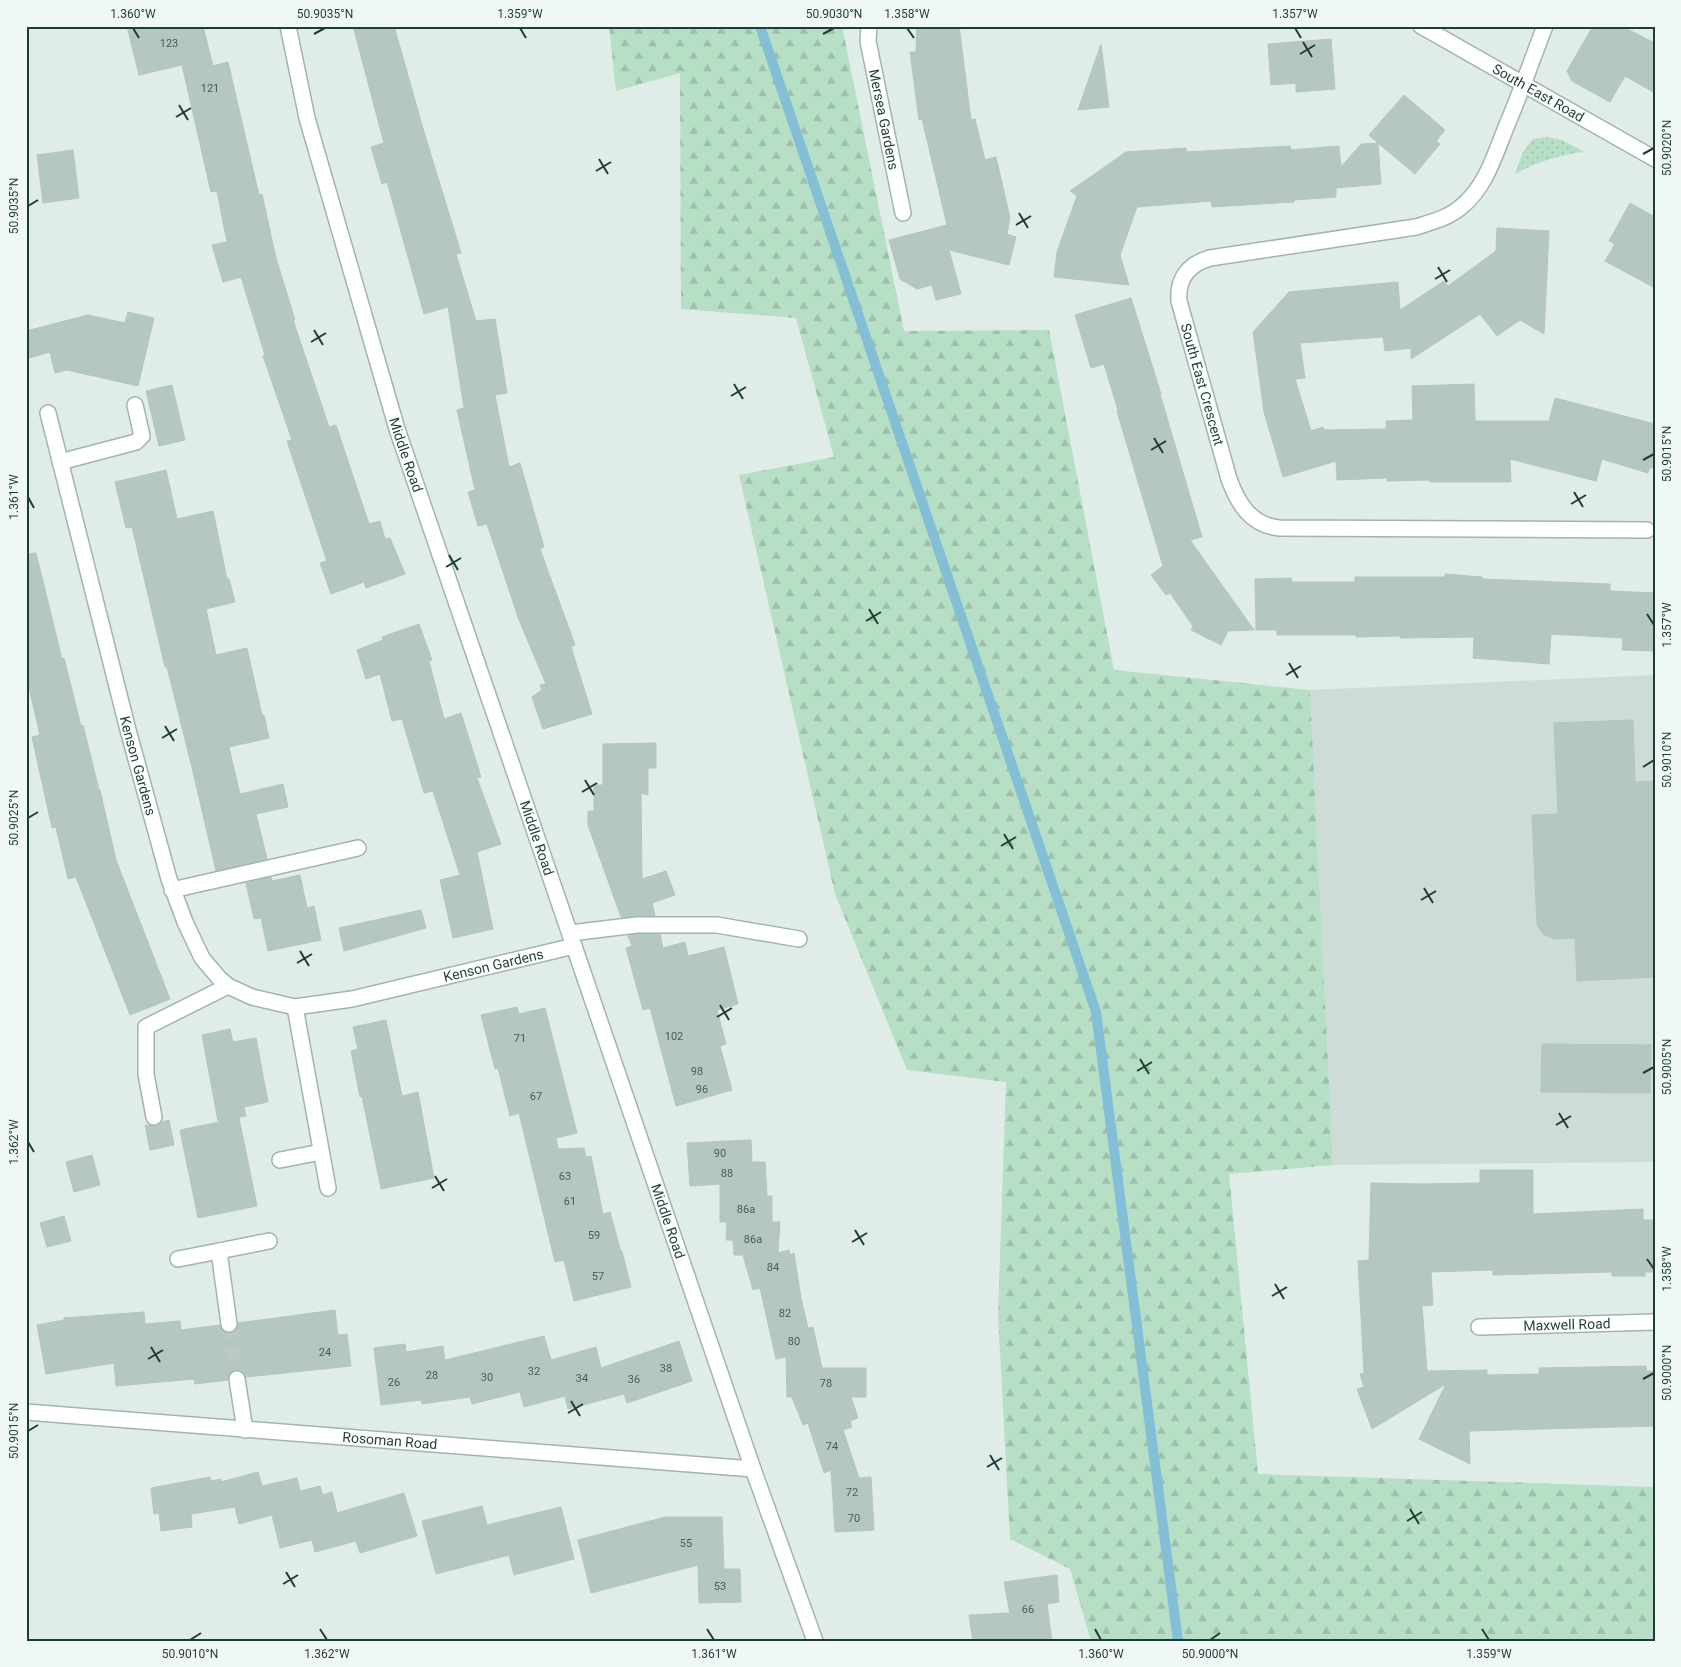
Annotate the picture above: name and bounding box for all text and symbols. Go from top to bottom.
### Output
text: 1.360°W [110,7,156,21]
text: 50.9035°N [297,7,353,21]
text: 1.359°W [497,7,543,21]
text: 50.9030°N [806,7,862,21]
text: 1.358°W [884,7,930,21]
text: 1.357°W [1272,7,1318,21]
house number: 123 [160,37,178,50]
street label: South East Road [1490,60,1587,125]
street label: Mersea Gardens [866,68,902,171]
house number: 121 [201,82,219,95]
text: 50.9020°N [1660,120,1674,176]
text: 50.9035°N [7,178,21,234]
street label: South East Crescent [1178,321,1227,448]
street label: Middle Road [386,416,426,494]
text: 50.9015°N [1660,426,1674,482]
text: 1.361°W [7,474,21,520]
text: 1.357°W [1660,602,1674,648]
street label: Kenson Gardens [117,714,159,817]
text: 50.9010°N [1660,732,1674,788]
text: 50.9025°N [7,790,21,846]
street label: Middle Road [517,799,557,877]
street label: Kenson Gardens [442,946,545,985]
house number: 102 [665,1030,683,1043]
house number: 71 [514,1032,526,1045]
text: 50.9005°N [1660,1039,1674,1095]
house number: 98 [691,1065,703,1078]
house number: 96 [696,1083,708,1096]
house number: 67 [530,1090,542,1103]
text: 1.362°W [7,1119,21,1165]
house number: 90 [714,1147,726,1160]
house number: 88 [721,1167,733,1180]
house number: 63 [559,1170,571,1183]
street label: Middle Road [648,1182,688,1261]
house number: 61 [564,1195,576,1208]
house number: 86a [737,1203,755,1216]
house number: 59 [588,1229,600,1242]
house number: 86a [744,1233,762,1246]
text: 1.358°W [1660,1246,1674,1292]
house number: 84 [767,1261,779,1274]
house number: 57 [592,1270,604,1283]
house number: 82 [779,1307,791,1320]
street label: Maxwell Road [1523,1315,1611,1334]
house number: 80 [788,1335,800,1348]
text: 50.9000°N [1660,1345,1674,1401]
house number: 24 [319,1346,331,1359]
house number: 38 [660,1362,672,1375]
house number: 32 [528,1365,540,1378]
house number: 28 [426,1369,438,1382]
house number: 30 [481,1371,493,1384]
house number: 34 [576,1372,588,1385]
house number: 36 [628,1373,640,1386]
house number: 26 [388,1376,400,1389]
house number: 78 [820,1377,832,1390]
text: 50.9015°N [7,1403,21,1459]
street label: Rosoman Road [342,1429,438,1452]
house number: 74 [826,1440,838,1453]
house number: 72 [846,1486,858,1499]
house number: 70 [848,1512,860,1525]
house number: 55 [680,1537,692,1550]
house number: 53 [714,1580,726,1593]
house number: 66 [1022,1603,1034,1616]
text: 50.9010°N [162,1647,218,1661]
text: 1.362°W [304,1647,350,1661]
text: 1.361°W [691,1647,737,1661]
text: 1.360°W [1078,1647,1124,1661]
text: 50.9000°N [1182,1647,1238,1661]
text: 1.359°W [1466,1647,1512,1661]

